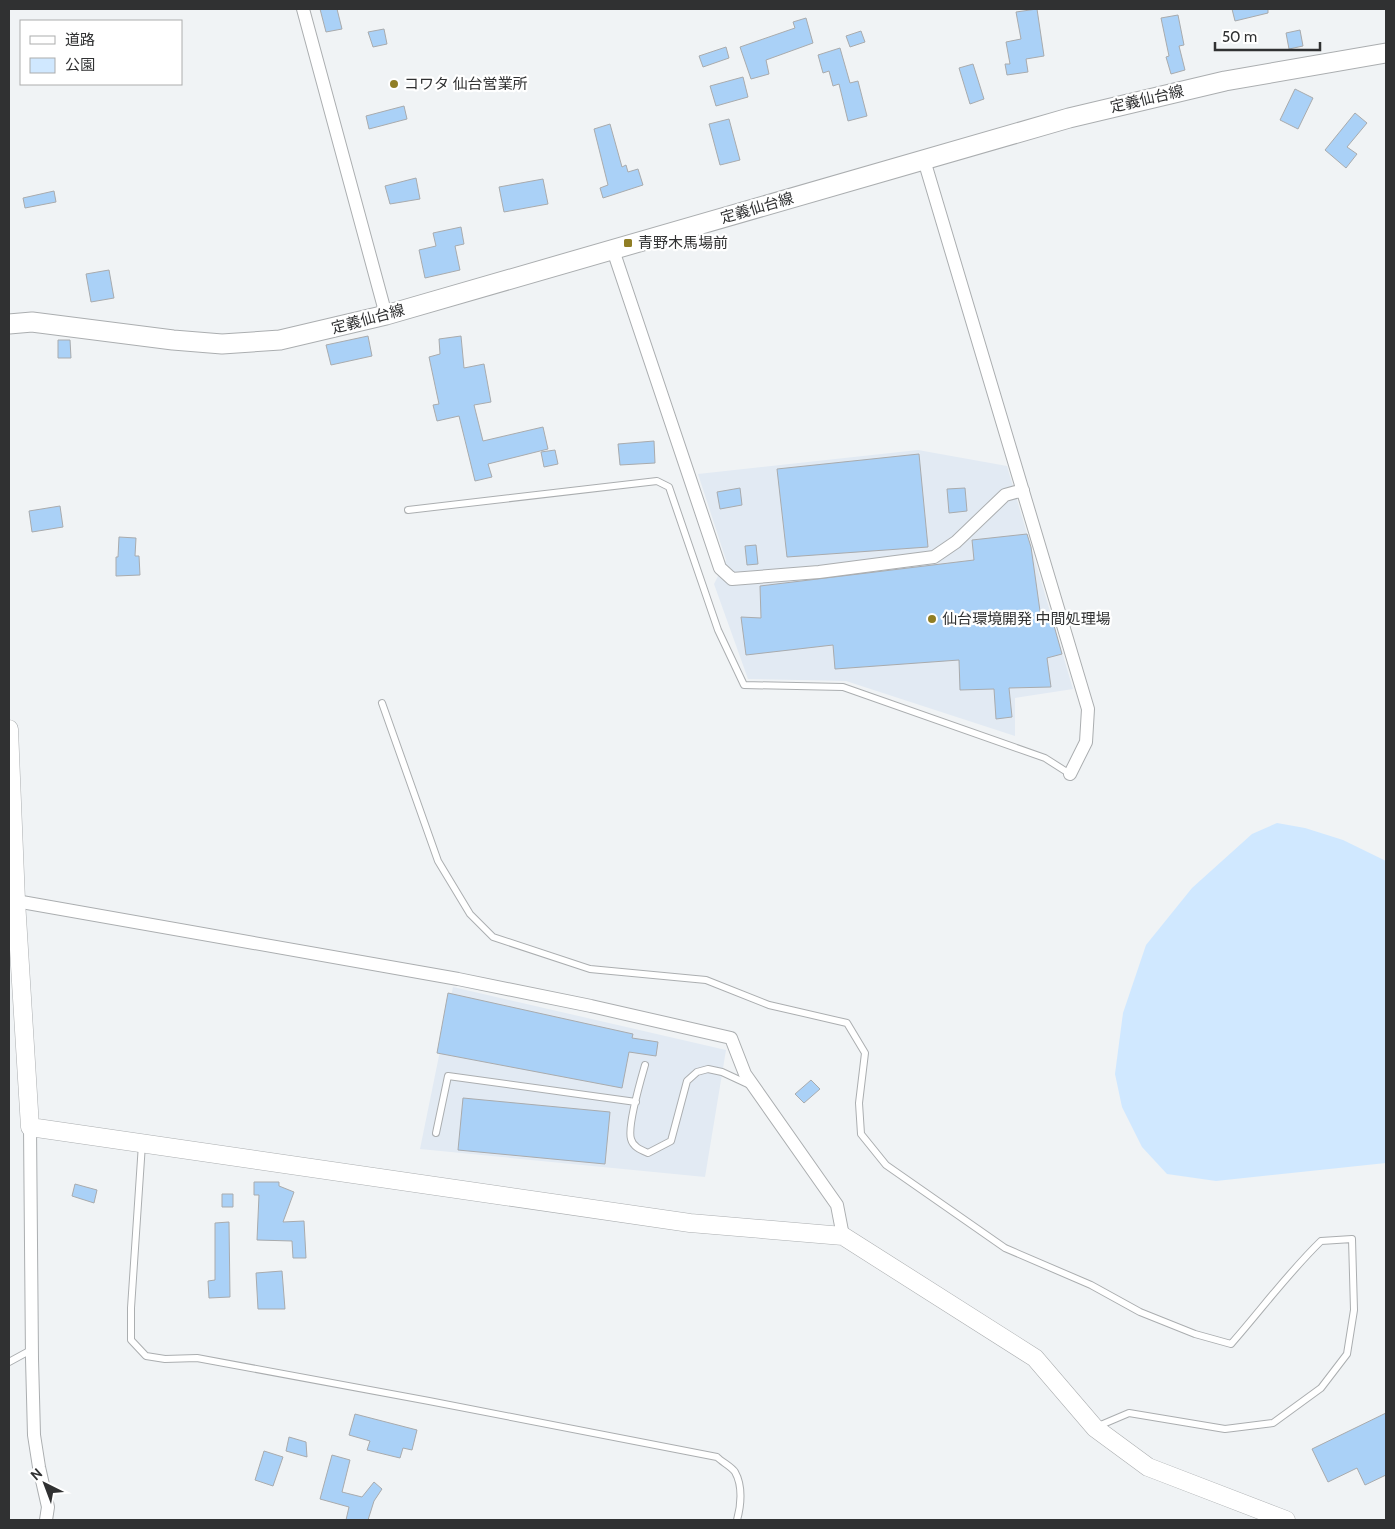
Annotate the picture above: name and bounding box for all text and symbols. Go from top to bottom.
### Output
legend [20,20,182,85]
scale bar [1215,20,1320,52]
text: 50 m [1222,28,1257,46]
text: 道路 [65,31,95,49]
text: 公園 [65,56,95,74]
place label: コワタ 仙台営業所 [404,75,527,93]
marker: コワタ 仙台営業所 [388,78,400,90]
street label: 定義仙台線 [1108,82,1186,116]
street label: 定義仙台線 [718,189,796,227]
place label: 青野木馬場前 [638,234,728,252]
marker: 青野木馬場前 [622,237,634,249]
street label: 定義仙台線 [329,301,407,337]
place label: 仙台環境開発 中間処理場 [942,610,1110,628]
marker: 仙台環境開発 中間処理場 [926,613,938,625]
north arrow [20,1459,70,1509]
text: N [27,1464,46,1484]

